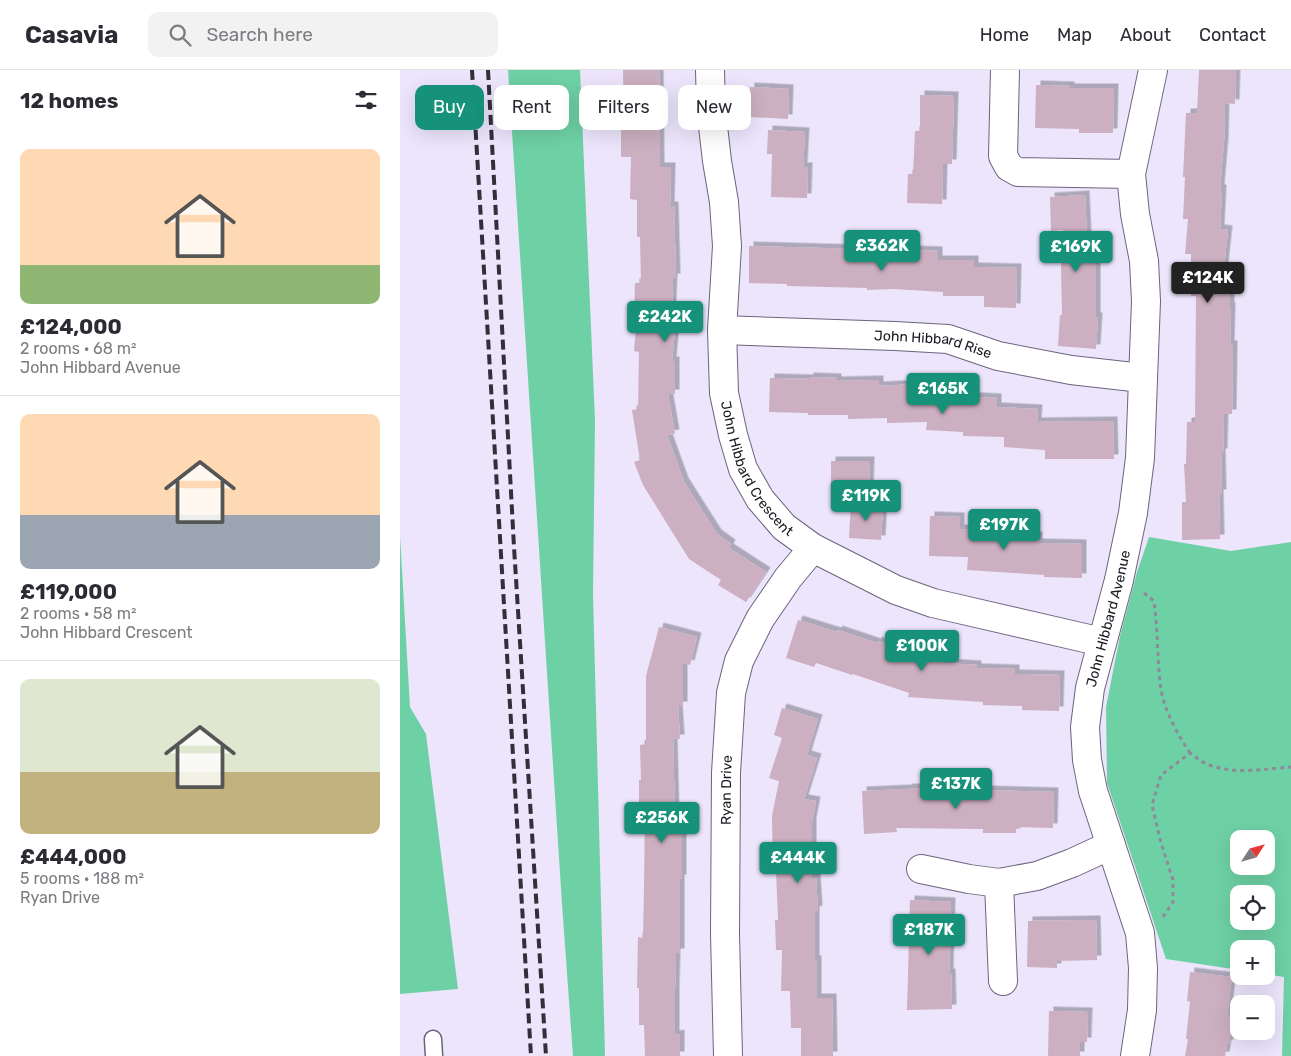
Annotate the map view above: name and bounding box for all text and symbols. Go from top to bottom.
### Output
search box [148,12,498,57]
text: Casavia [25,21,118,49]
icon: search [166,21,194,49]
text: Search here [206,23,313,46]
text: Home [980,24,1029,46]
text: Map [1057,24,1092,46]
text: About [1120,24,1171,46]
text: Contact [1199,24,1266,46]
chip: Buy [415,85,484,130]
chip: Rent [494,85,569,130]
chip: Filters [579,85,668,130]
chip: New [678,85,751,130]
icon: filters [352,86,380,114]
text: 12 homes [20,88,118,113]
icon: home [155,181,245,271]
pin: £362K [847,230,917,272]
pin: £169K [1041,230,1111,273]
text: £362K [855,236,909,255]
text: £169K [1051,237,1101,256]
pin: £124K [1173,262,1243,304]
text: £124K [1182,268,1234,287]
pin: £242K [630,300,700,343]
text: £242K [638,307,692,326]
text: £124,000 [20,314,122,339]
street label: John Hibbard Rise [874,327,994,362]
text: 2 rooms · 68 m² [20,339,137,358]
text: John Hibbard Avenue [20,358,181,377]
pin: £165K [908,372,978,415]
text: £165K [918,379,968,398]
street label: John Hibbard Crescent [717,399,797,540]
icon: home [155,447,245,537]
pin: £119K [831,480,901,522]
text: £119K [842,486,890,505]
pin: £197K [969,508,1039,551]
text: £197K [979,515,1029,534]
street label: John Hibbard Avenue [1083,548,1134,689]
text: £119,000 [20,579,117,604]
text: 2 rooms · 58 m² [20,604,136,623]
text: John Hibbard Crescent [20,623,193,642]
pin: £100K [887,630,957,672]
text: £100K [896,636,948,655]
icon: home [155,712,245,802]
street label: Ryan Drive [718,754,736,825]
pin: £137K [921,768,991,810]
text: £137K [931,774,981,793]
pin: £256K [627,802,697,844]
text: £256K [635,808,689,827]
north arrow [1230,830,1275,875]
map controls [1230,830,1275,1040]
pin: £444K [763,842,833,884]
text: £444,000 [20,844,127,869]
text: £444K [771,848,825,867]
text: 5 rooms · 188 m² [20,869,144,888]
button: locate [1230,885,1275,930]
text: Ryan Drive [20,888,100,907]
pin: £187K [894,914,964,956]
text: £187K [904,920,954,939]
button: + [1230,940,1275,985]
button: − [1230,995,1275,1040]

